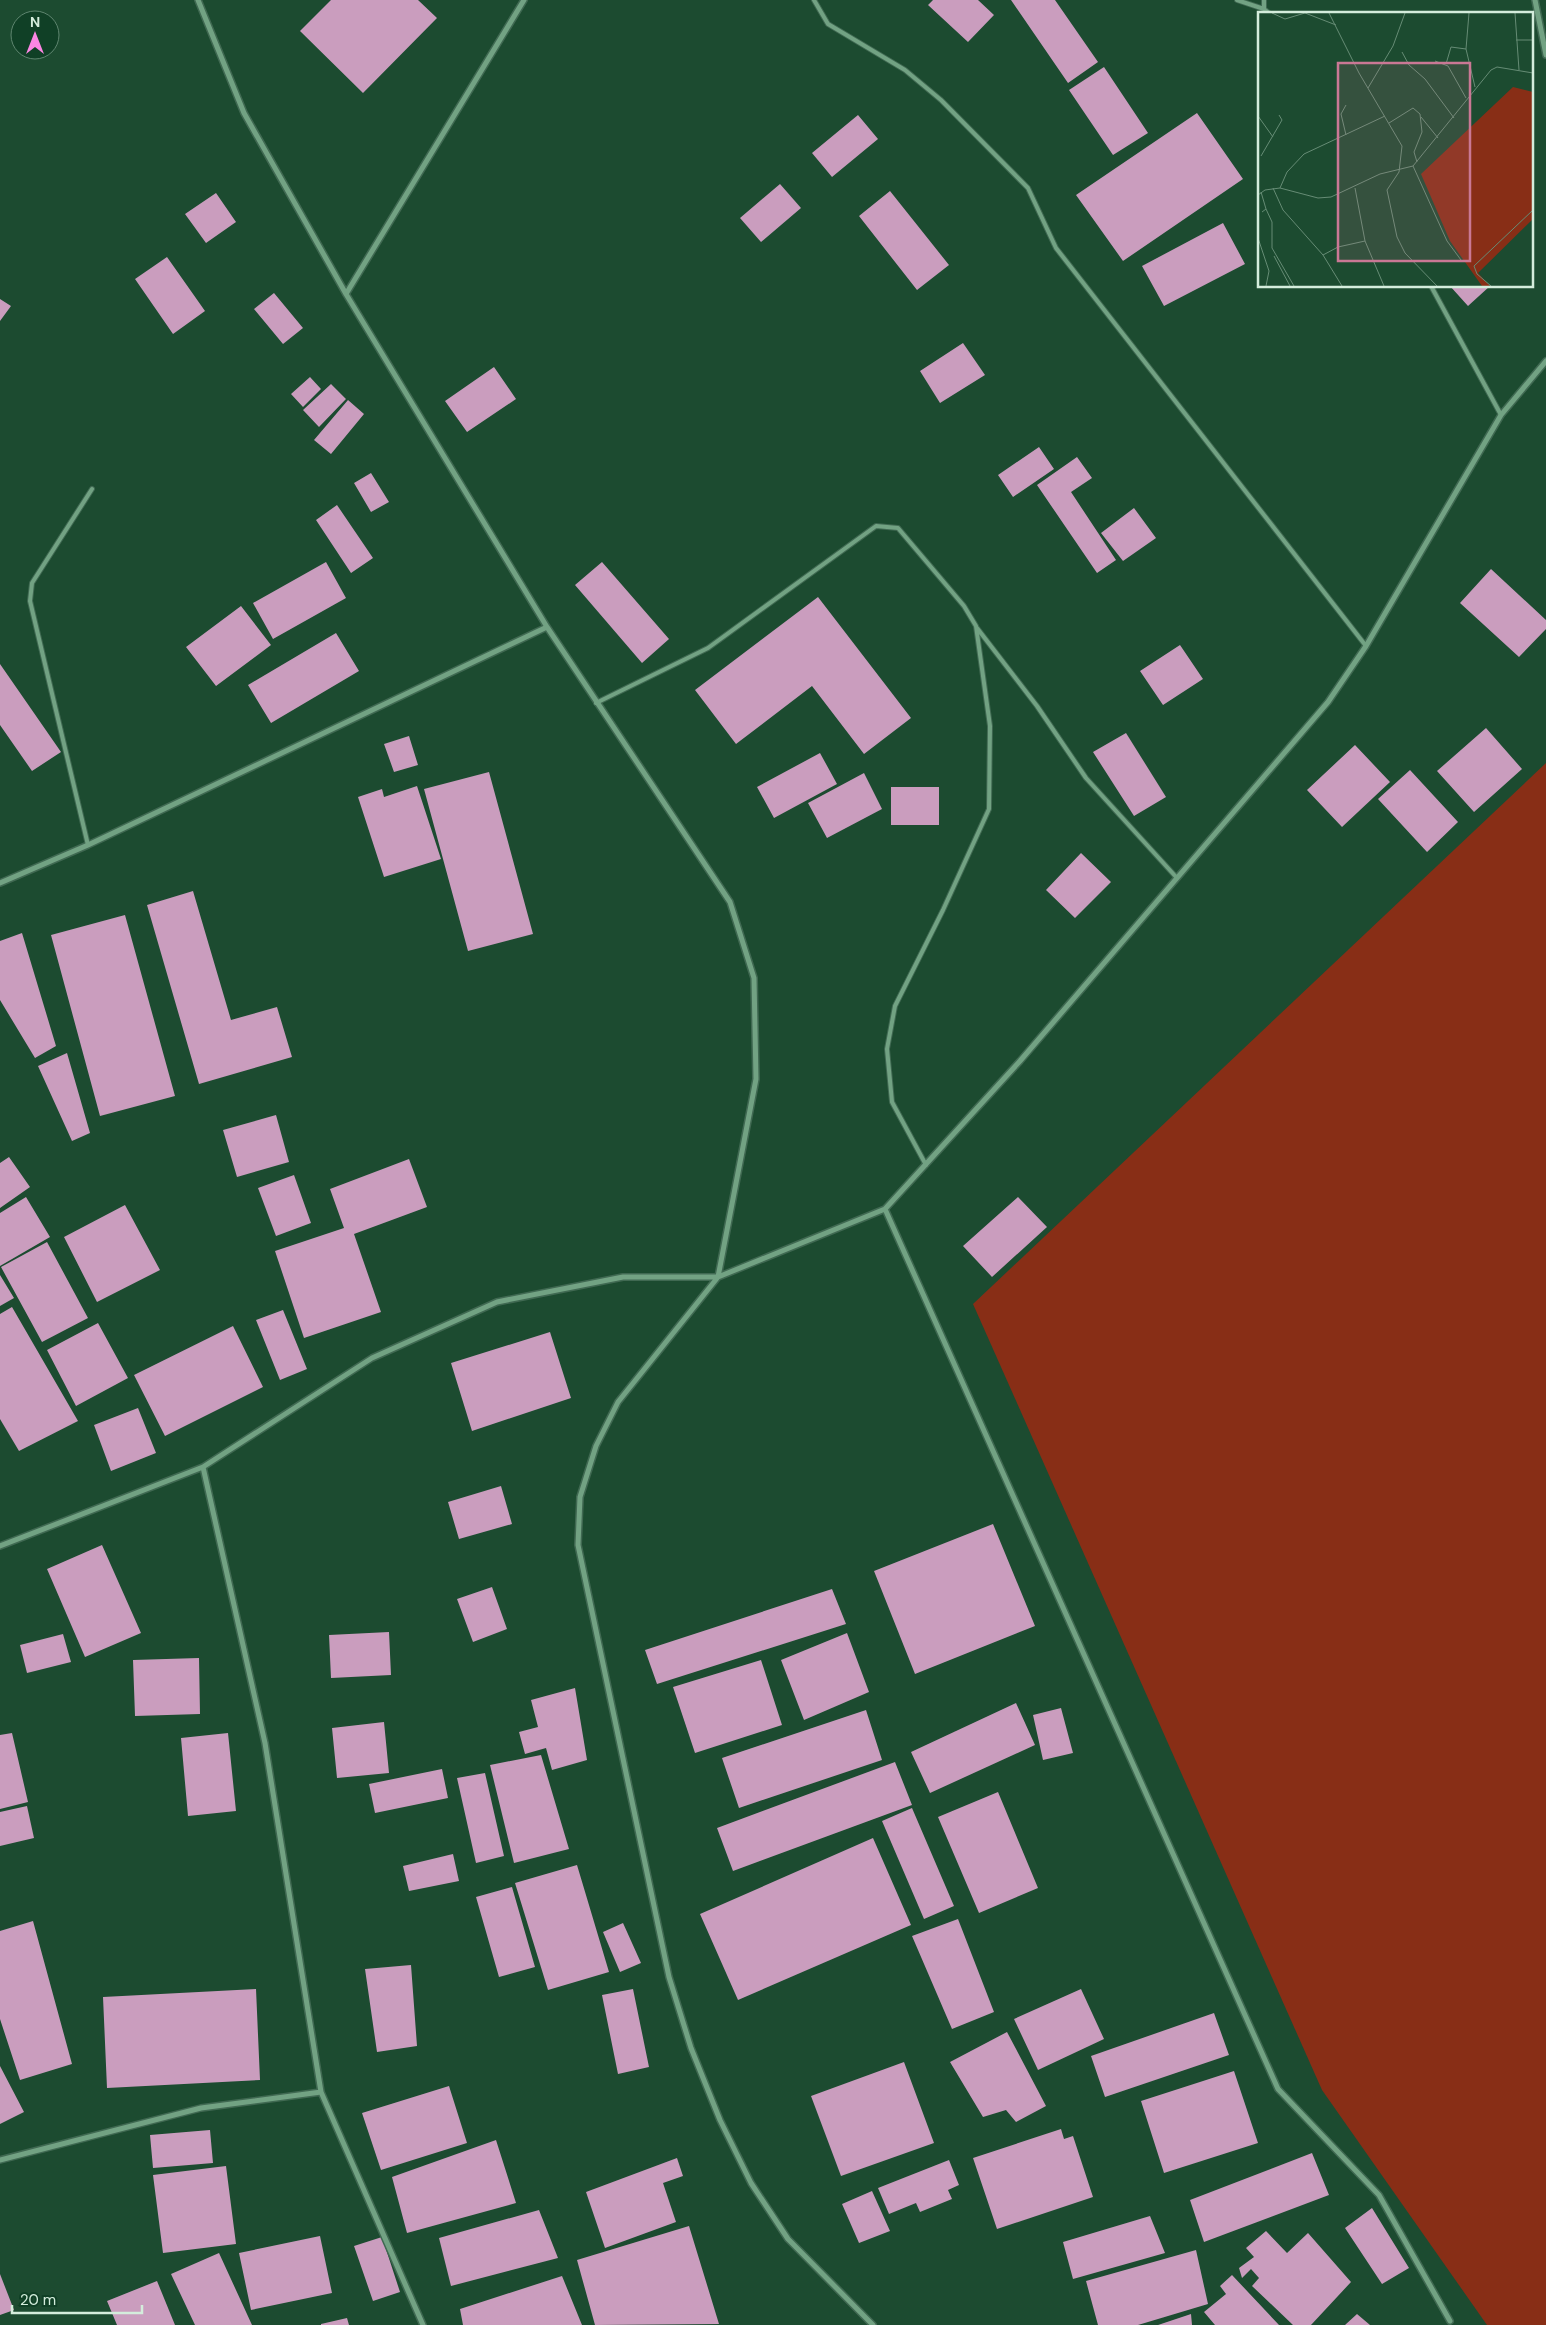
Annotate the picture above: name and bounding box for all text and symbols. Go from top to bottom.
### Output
north arrow [10,10,60,60]
inset map [1258,12,1534,288]
text: N [30,13,40,31]
scale bar [12,2282,142,2314]
text: 20 m [20,2290,56,2310]

